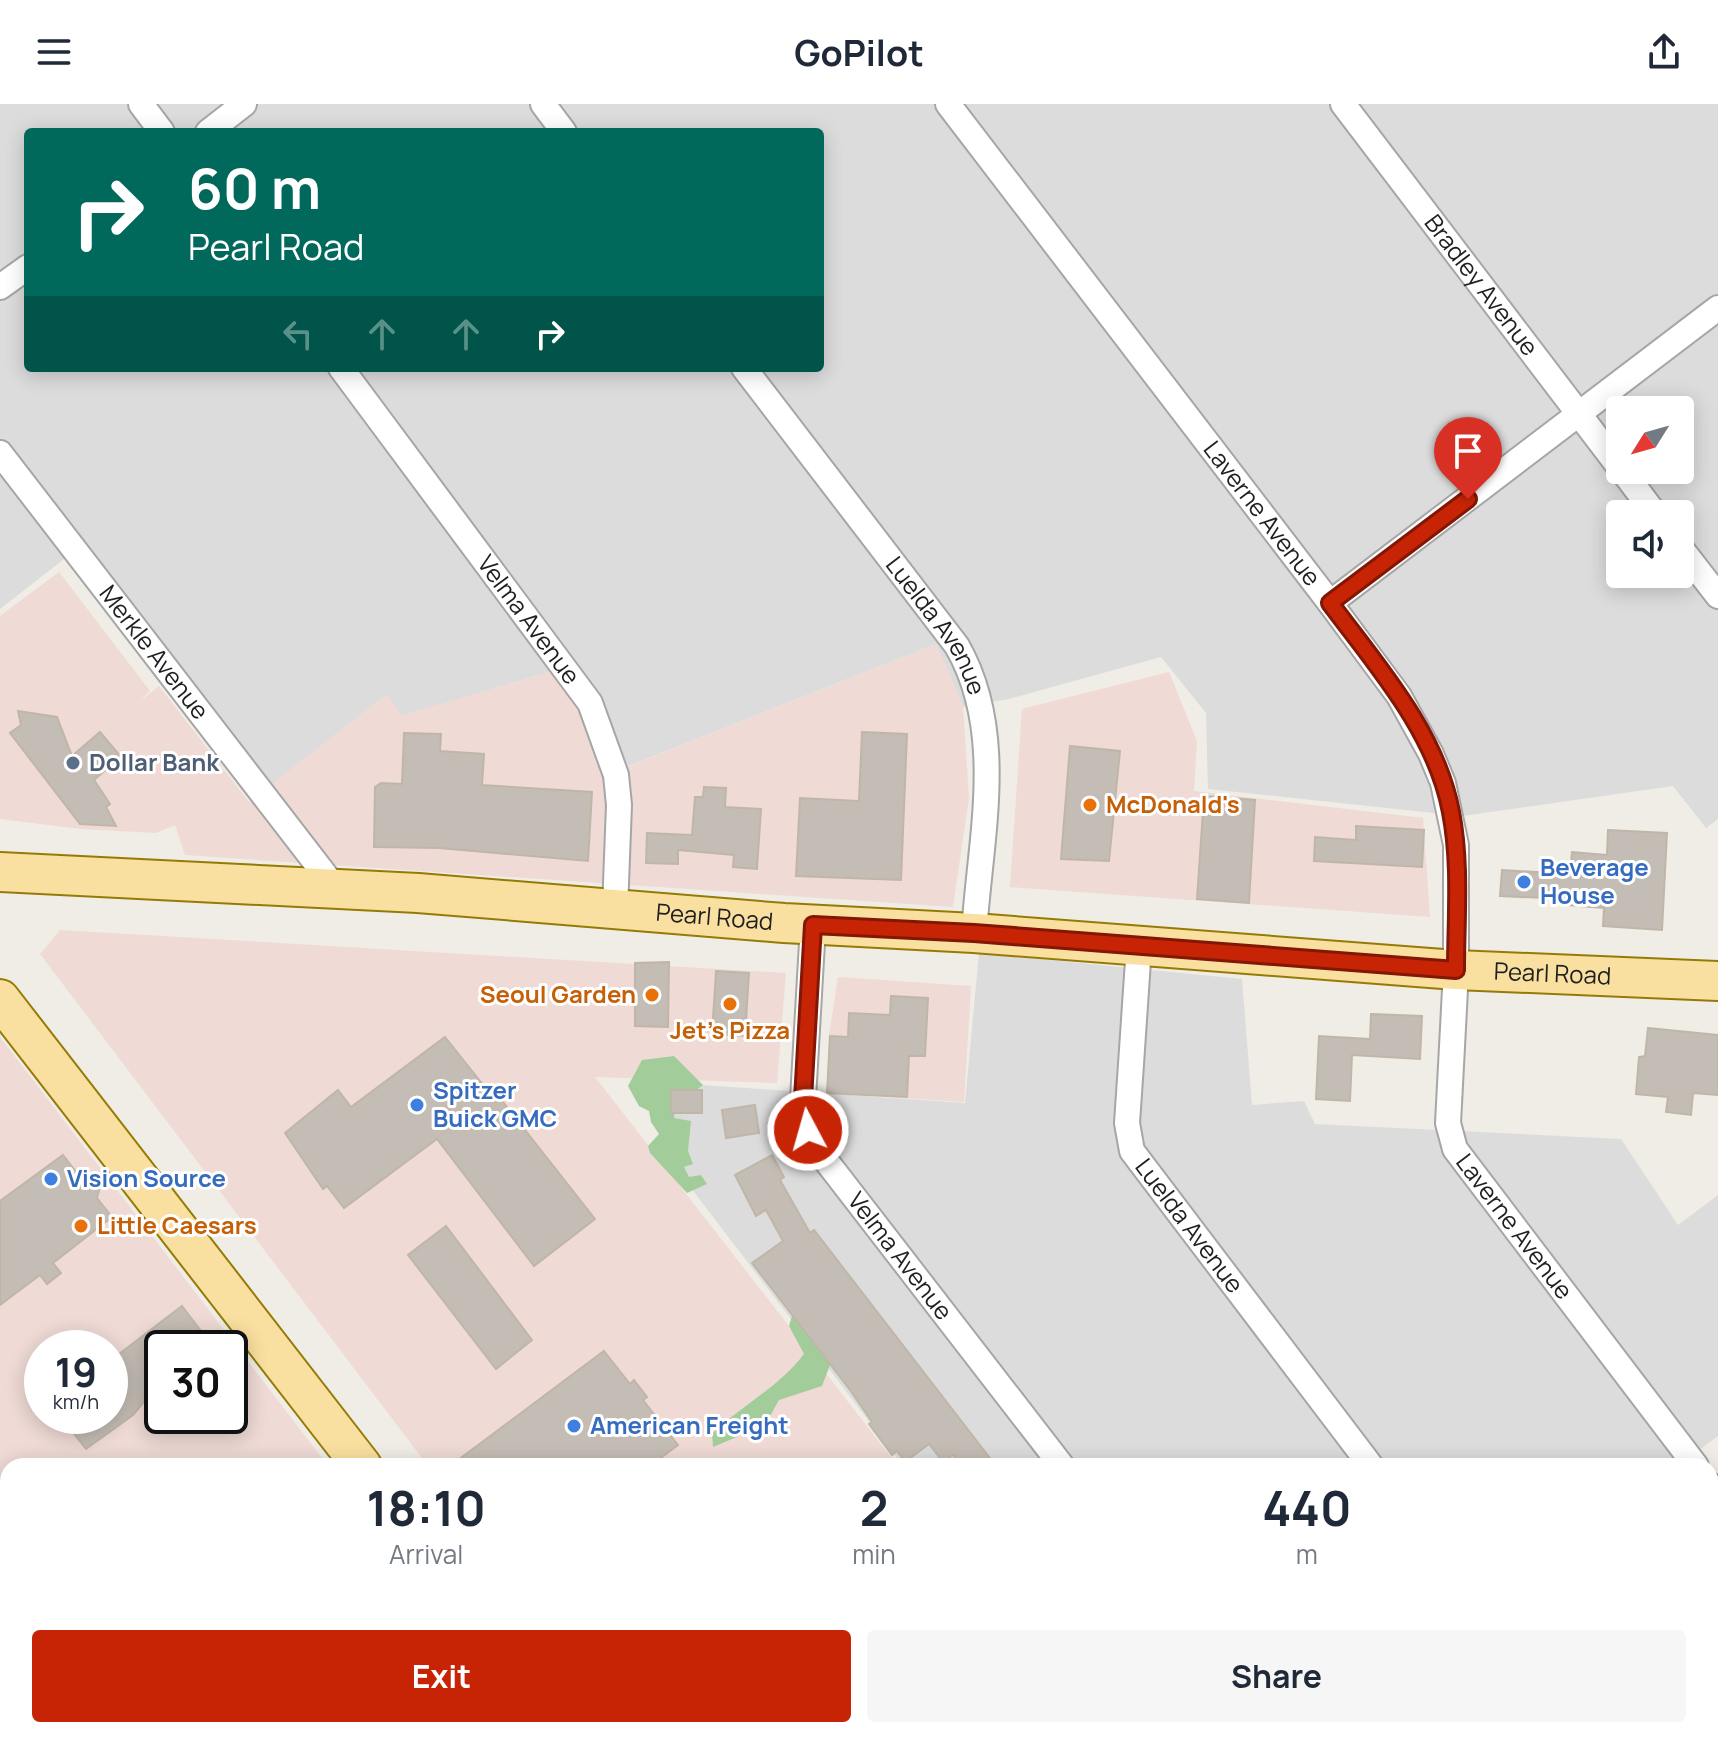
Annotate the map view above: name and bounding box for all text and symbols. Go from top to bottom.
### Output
text: GoPilot [794,28,924,77]
icon: menu [32,30,76,74]
icon: share [1642,30,1686,74]
text: 60 m [188,149,321,226]
icon: right [56,160,160,264]
street label: Bradley Avenue [1418,207,1547,362]
text: Pearl Road [188,222,364,271]
icon: left [276,312,320,356]
icon: ahead [360,312,404,356]
icon: ahead [444,312,488,356]
icon: right [528,312,572,356]
north arrow [1606,396,1694,484]
map controls [1606,396,1694,588]
pin [1434,417,1502,499]
icon: arrive [1446,429,1490,473]
street label: Laverne Avenue [1197,433,1329,592]
button: sound [1606,500,1694,588]
street label: Velma Avenue [471,548,589,691]
street label: Luelda Avenue [879,549,994,699]
street label: Merkle Avenue [93,578,217,726]
place label: Dollar Bank [89,745,220,778]
marker: Dollar Bank [64,754,82,772]
place label: McDonald's [1106,787,1240,820]
marker: McDonald's [1081,796,1099,814]
place label: Beverage House [1540,850,1649,911]
marker: Beverage House [1515,873,1533,891]
street label: Pearl Road [655,895,775,937]
street label: Pearl Road [1493,954,1612,992]
place label: Seoul Garden [480,977,636,1010]
marker: Seoul Garden [643,986,661,1004]
marker: Jet's Pizza [721,995,739,1013]
place label: Jet's Pizza [670,1013,790,1046]
place label: Spitzer Buick GMC [433,1073,557,1134]
position arrow [766,1088,850,1172]
marker: Spitzer Buick GMC [408,1096,426,1114]
street label: Laverne Avenue [1449,1146,1581,1305]
street label: Luelda Avenue [1128,1151,1252,1299]
place label: Vision Source [67,1161,226,1194]
marker: Vision Source [42,1170,60,1188]
street label: Velma Avenue [841,1185,961,1326]
place label: Little Caesars [97,1208,257,1241]
marker: Little Caesars [72,1217,90,1235]
speed limit sign: 30 [144,1330,248,1434]
text: 19 [55,1344,97,1399]
text: km/h [53,1388,99,1415]
place label: American Freight [590,1408,789,1441]
marker: American Freight [565,1417,583,1435]
text: 18:10 [366,1475,486,1540]
text: 2 [860,1475,888,1540]
text: 440 [1262,1475,1352,1540]
text: Arrival [389,1536,463,1572]
text: min [852,1536,896,1572]
text: m [1296,1536,1318,1572]
button: Exit [32,1630,851,1722]
button: Share [867,1630,1686,1722]

